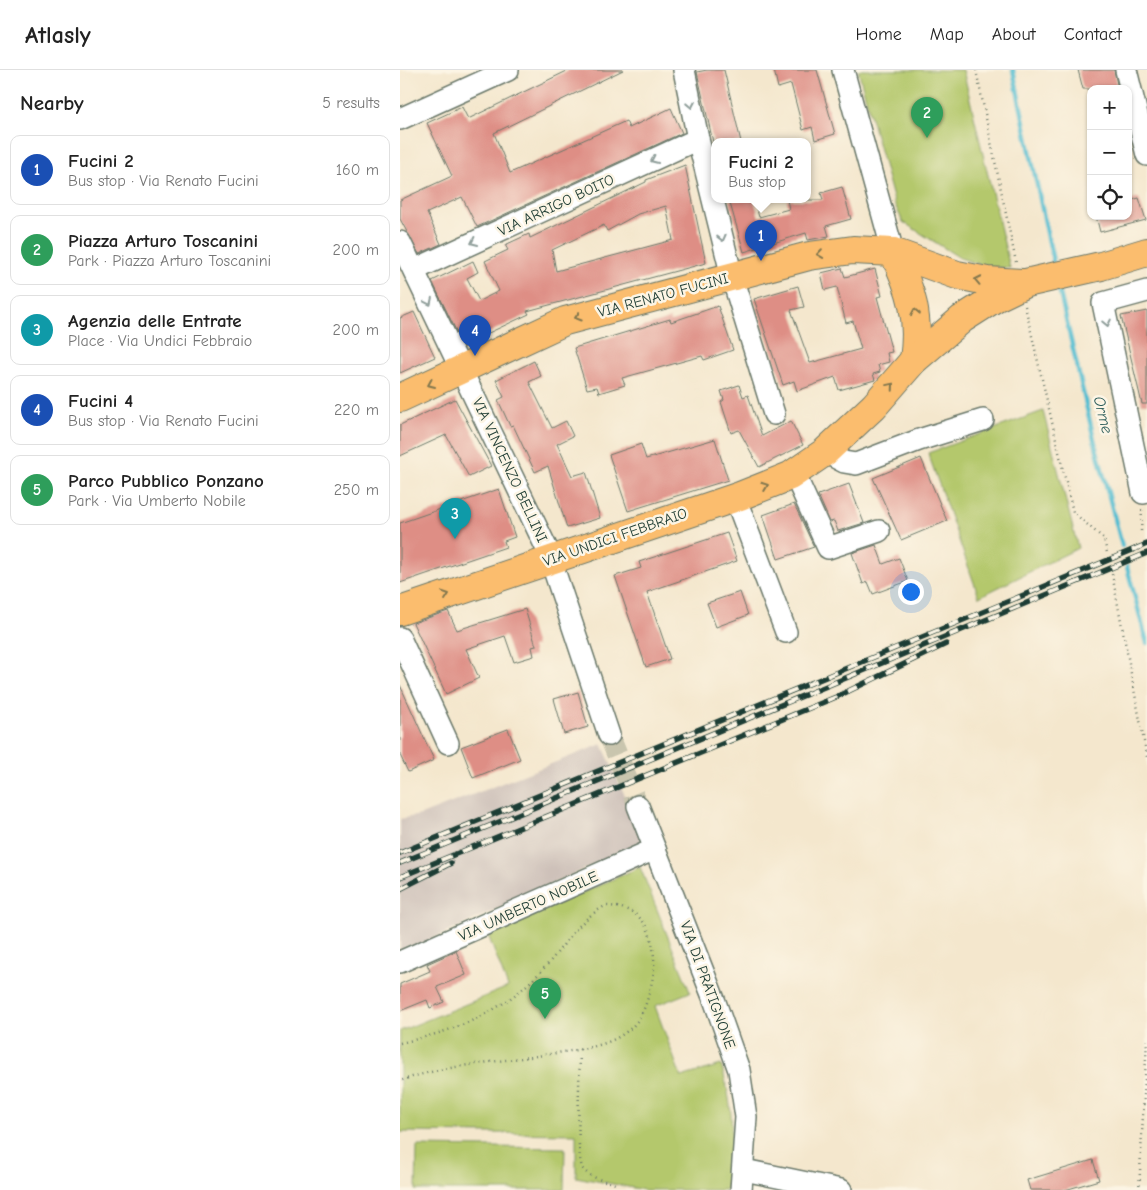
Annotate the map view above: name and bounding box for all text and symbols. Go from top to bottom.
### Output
text: Atlasly [25,21,91,49]
text: Home [855,24,902,45]
text: Map [930,24,964,45]
text: About [992,24,1036,45]
text: Contact [1064,24,1122,45]
map controls [1087,85,1132,220]
button: + [1087,85,1132,130]
text: Nearby [20,91,84,115]
text: 5 results [322,94,380,112]
pin: 2 [911,97,943,138]
one-way arrow [685,100,696,109]
button: − [1087,130,1132,175]
popup [711,138,811,203]
text: Fucini 2 [68,150,134,172]
text: Fucini 2 [728,151,794,173]
one-way arrow [650,153,659,163]
text: 1 [34,161,40,179]
text: 160 m [336,161,379,179]
street label: VIA ARRIGO BOITO [495,170,617,240]
text: Bus stop · Via Renato Fucini [68,172,259,190]
text: Bus stop [728,173,786,191]
button: locate [1087,175,1132,220]
pin: 1 [745,220,777,261]
text: Piazza Arturo Toscanini [68,230,258,252]
one-way arrow [716,233,727,242]
one-way arrow [470,236,479,247]
text: 2 [33,241,41,259]
text: 200 m [333,241,379,259]
one-way arrow [816,249,824,259]
text: Park · Piazza Arturo Toscanini [68,252,271,270]
street label: VIA RENATO FUCINI [596,269,730,321]
one-way arrow [973,275,982,285]
one-way arrow [423,296,433,305]
one-way arrow [910,308,920,316]
text: Agenzia delle Entrate [68,310,242,332]
one-way arrow [575,312,583,322]
pin: 4 [459,315,491,356]
one-way arrow [1101,319,1112,328]
text: 3 [33,321,41,339]
text: 200 m [333,321,379,339]
text: Place · Via Undici Febbraio [68,332,252,350]
one-way arrow [427,378,436,389]
one-way arrow [886,383,895,392]
text: Fucini 4 [68,390,133,412]
water label: Orme [1090,394,1116,436]
street label: VIA VINCENZO BELLINI [469,395,551,545]
text: 4 [33,401,41,419]
text: 220 m [334,401,379,419]
text: Bus stop · Via Renato Fucini [68,412,259,430]
text: Parco Pubblico Ponzano [68,470,264,492]
text: 5 [33,481,41,499]
text: 250 m [334,481,379,499]
one-way arrow [760,482,769,492]
text: Park · Via Umberto Nobile [68,492,246,510]
pin: 3 [439,498,471,539]
street label: VIA UNDICI FEBBRAIO [540,504,690,570]
your location [898,579,924,605]
one-way arrow [441,591,450,601]
street label: VIA UMBERTO NOBILE [455,867,601,945]
street label: VIA DI PRATIGNONE [676,919,740,1051]
pin: 5 [529,978,561,1019]

